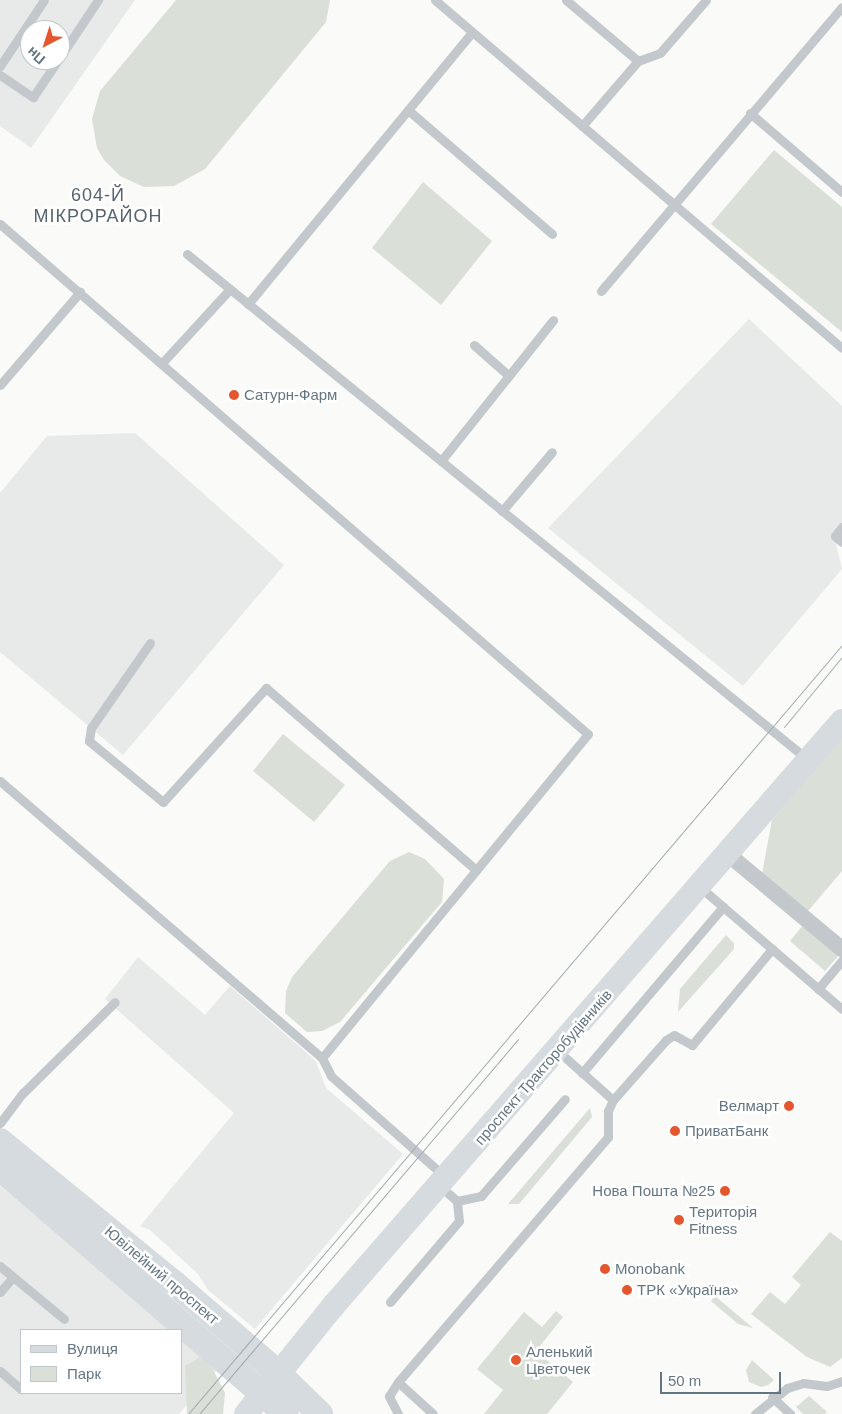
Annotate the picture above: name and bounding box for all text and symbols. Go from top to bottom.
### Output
north arrow [20,20,70,70]
text: Пн [24,44,48,68]
district label: 604-Й МІКРОРАЙОН [32,185,164,228]
place label: Сатурн-Фарм [244,386,337,404]
marker: Сатурн-Фарм [228,389,240,401]
street label: проспект Тракторобудівників [471,986,615,1148]
place label: Велмарт [719,1097,779,1115]
marker: Велмарт [783,1100,795,1112]
place label: ПриватБанк [685,1122,768,1140]
marker: ПриватБанк [669,1125,681,1137]
place label: Нова Пошта №25 [592,1182,715,1200]
marker: Нова Пошта №25 [719,1185,731,1197]
place label: Територія Fitness [689,1202,757,1237]
marker: Територія Fitness [673,1214,685,1226]
street label: Ювілейний проспект [101,1222,223,1328]
place label: Monobank [615,1260,685,1278]
marker: Monobank [599,1263,611,1275]
place label: ТРК «Україна» [637,1281,739,1299]
marker: ТРК «Україна» [621,1284,633,1296]
legend [20,1329,182,1394]
text: Вулиця [67,1340,118,1357]
place label: Аленький Цветочек [526,1342,593,1377]
marker: Аленький Цветочек [510,1354,522,1366]
scale bar [662,1362,783,1394]
text: Парк [67,1365,101,1382]
text: 50 m [668,1372,701,1389]

